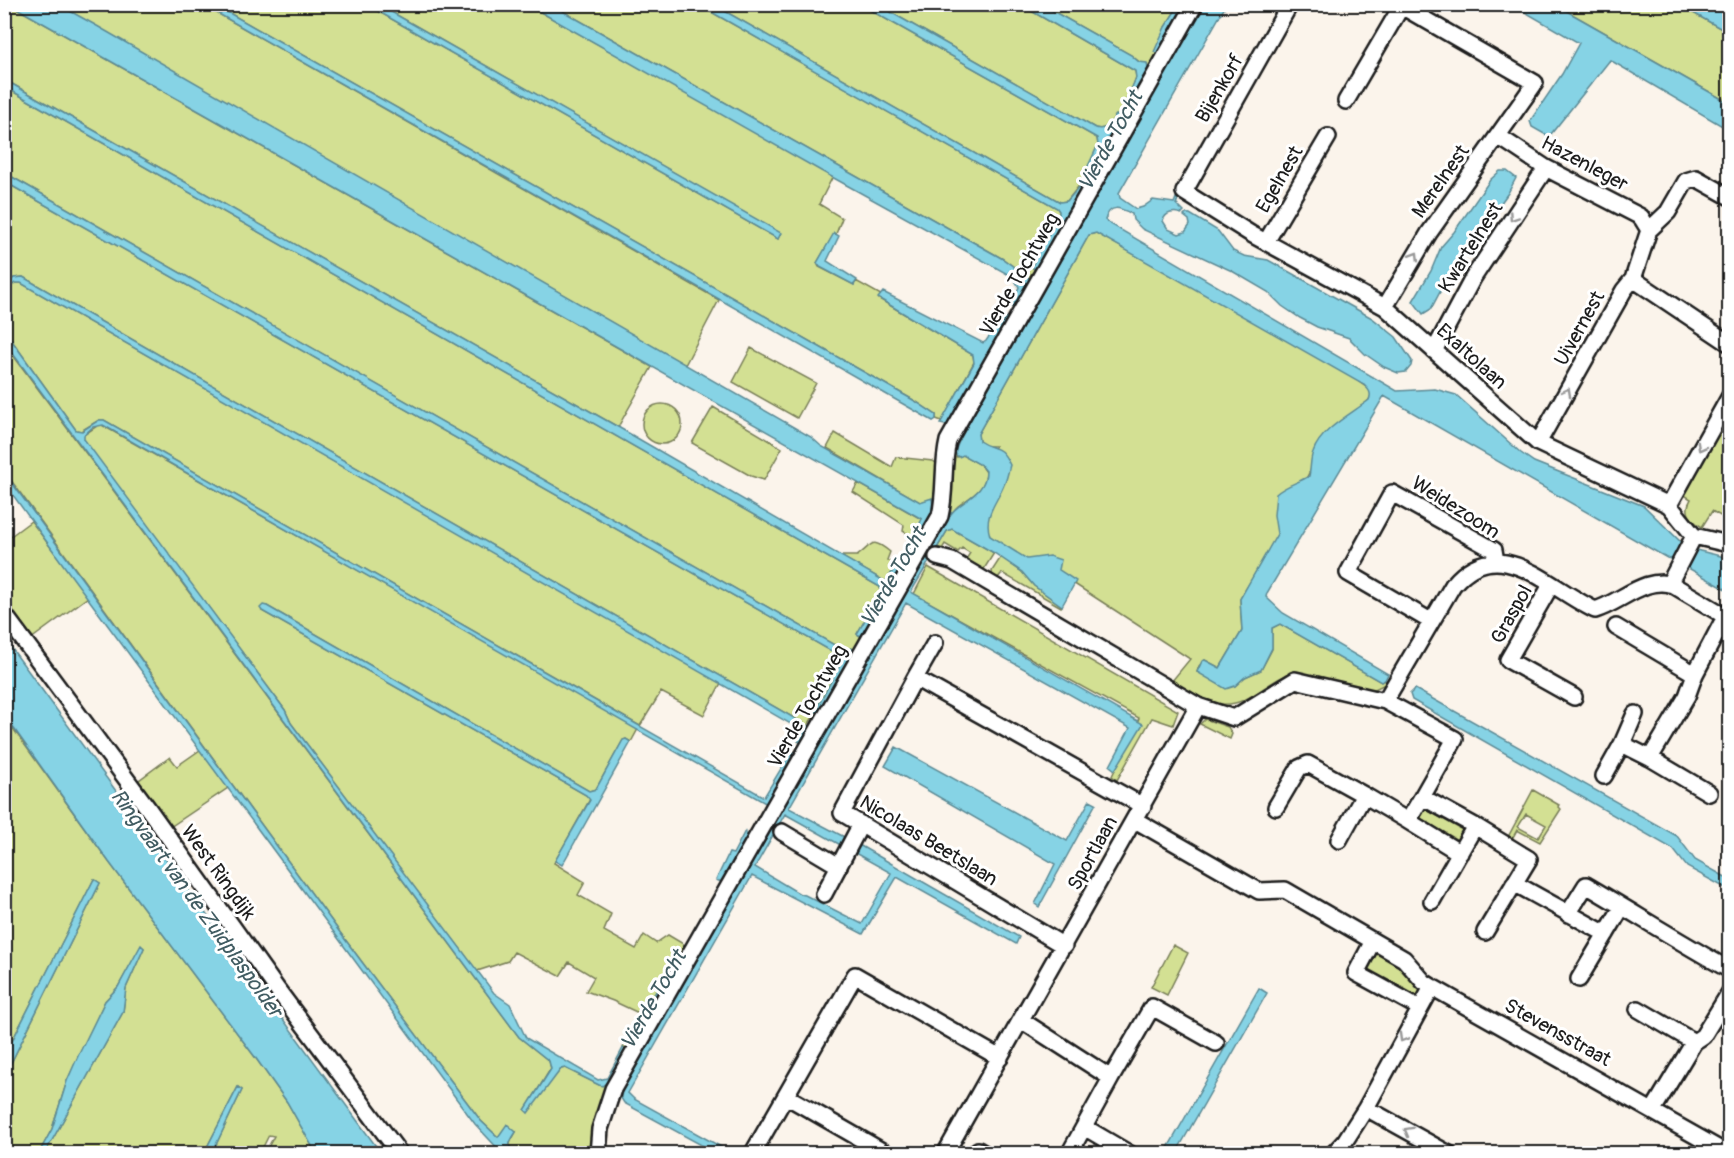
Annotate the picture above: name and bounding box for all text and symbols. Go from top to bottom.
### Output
street label: Bijenkorf [1190,50,1249,127]
water label: Vierde Tocht [1072,84,1150,196]
street label: Hazenleger [1537,130,1633,197]
street label: Merelnest [1406,139,1475,223]
street label: Egelnest [1250,140,1309,217]
street label: Kwartelnest [1433,196,1509,298]
street label: Vierde Tochtweg [974,208,1065,340]
one-way arrow [1509,210,1520,221]
one-way arrow [1408,252,1420,262]
street label: Uivernest [1549,286,1611,370]
street label: Exaltolaan [1431,318,1512,395]
one-way arrow [1560,388,1571,398]
one-way arrow [1697,441,1708,452]
street label: Weidezoom [1407,470,1505,544]
water label: Vierde Tocht [854,521,934,632]
street label: Graspol [1485,580,1538,648]
street label: Vierde Tochtweg [762,640,853,772]
water label: Ringvaart van de Zuidplaspolder [105,784,290,1025]
street label: Nicolaas Beetslaan [855,789,1002,892]
street label: Sportlaan [1062,812,1123,895]
street label: West Ringdijk [176,820,262,925]
water label: Vierde Tocht [614,944,694,1055]
street label: Stevensstraat [1500,993,1616,1072]
one-way arrow [1399,1032,1410,1042]
one-way arrow [1403,1127,1414,1138]

